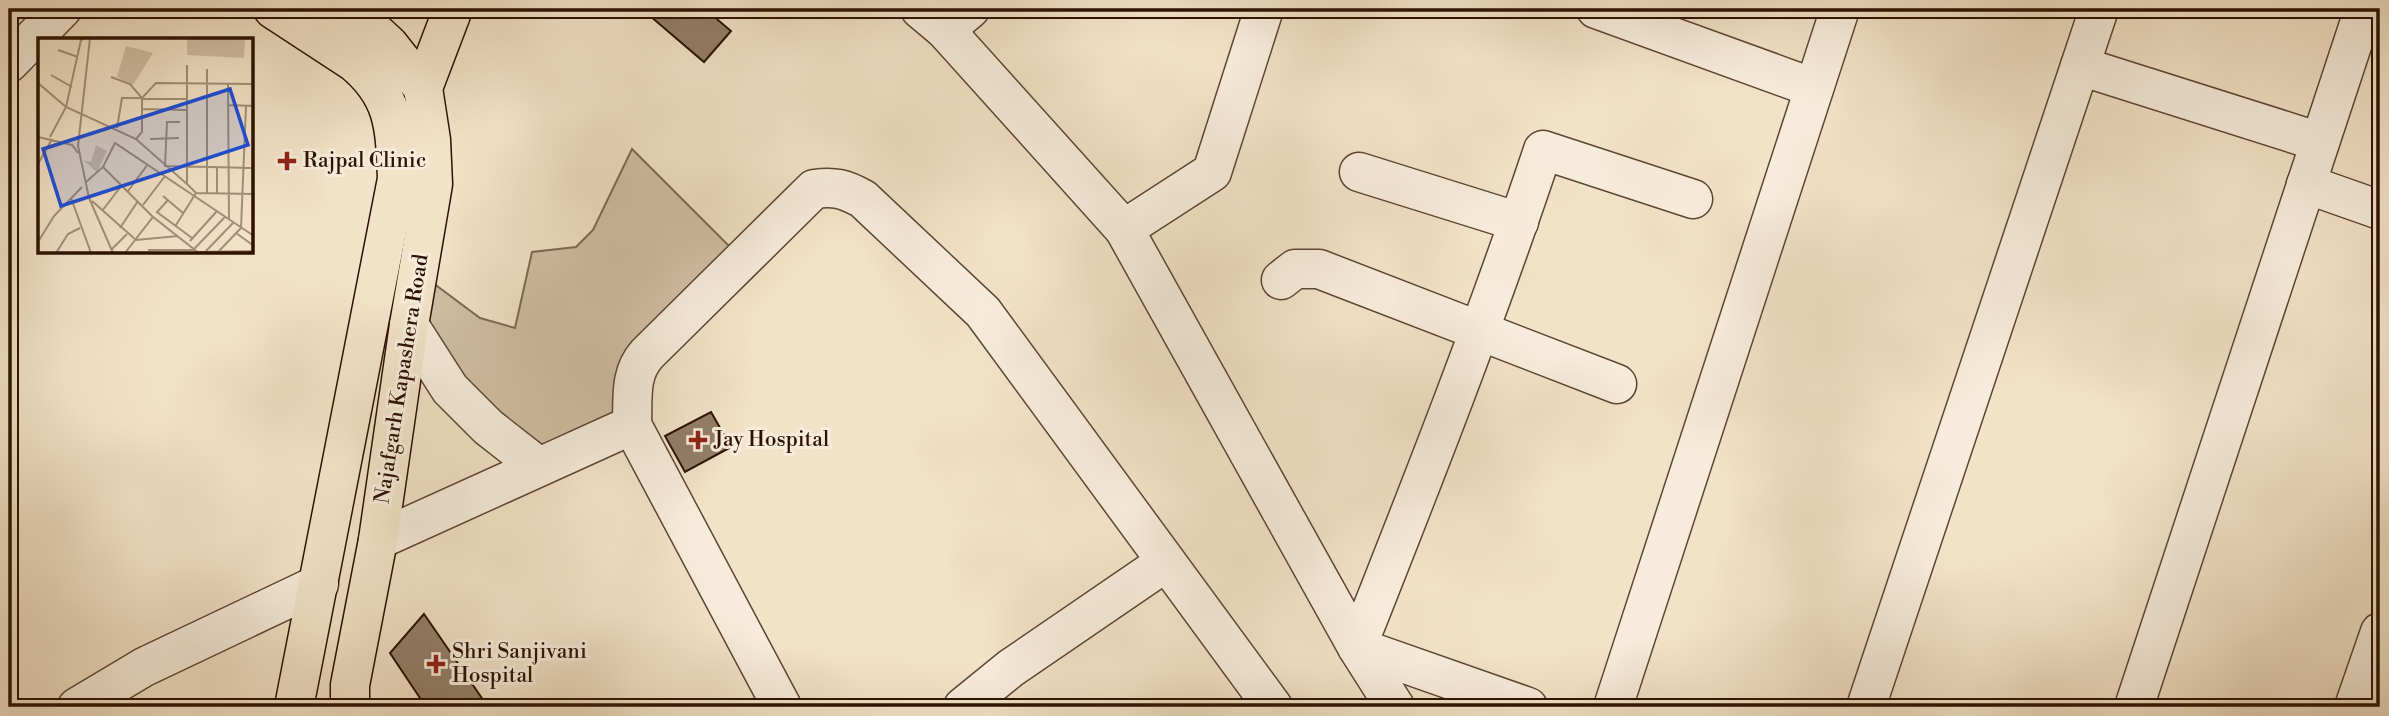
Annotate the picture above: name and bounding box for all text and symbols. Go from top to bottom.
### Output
inset map [38,38,254,254]
place label: Rajpal Clinic [303,148,426,174]
marker: Rajpal Clinic [277,151,297,171]
street label: Najafgarh Kapashera Road [369,252,435,506]
place label: Jay Hospital [713,427,829,453]
marker: Jay Hospital [688,430,708,450]
place label: Shri Sanjivani Hospital [452,639,587,689]
marker: Shri Sanjivani Hospital [426,654,446,674]

